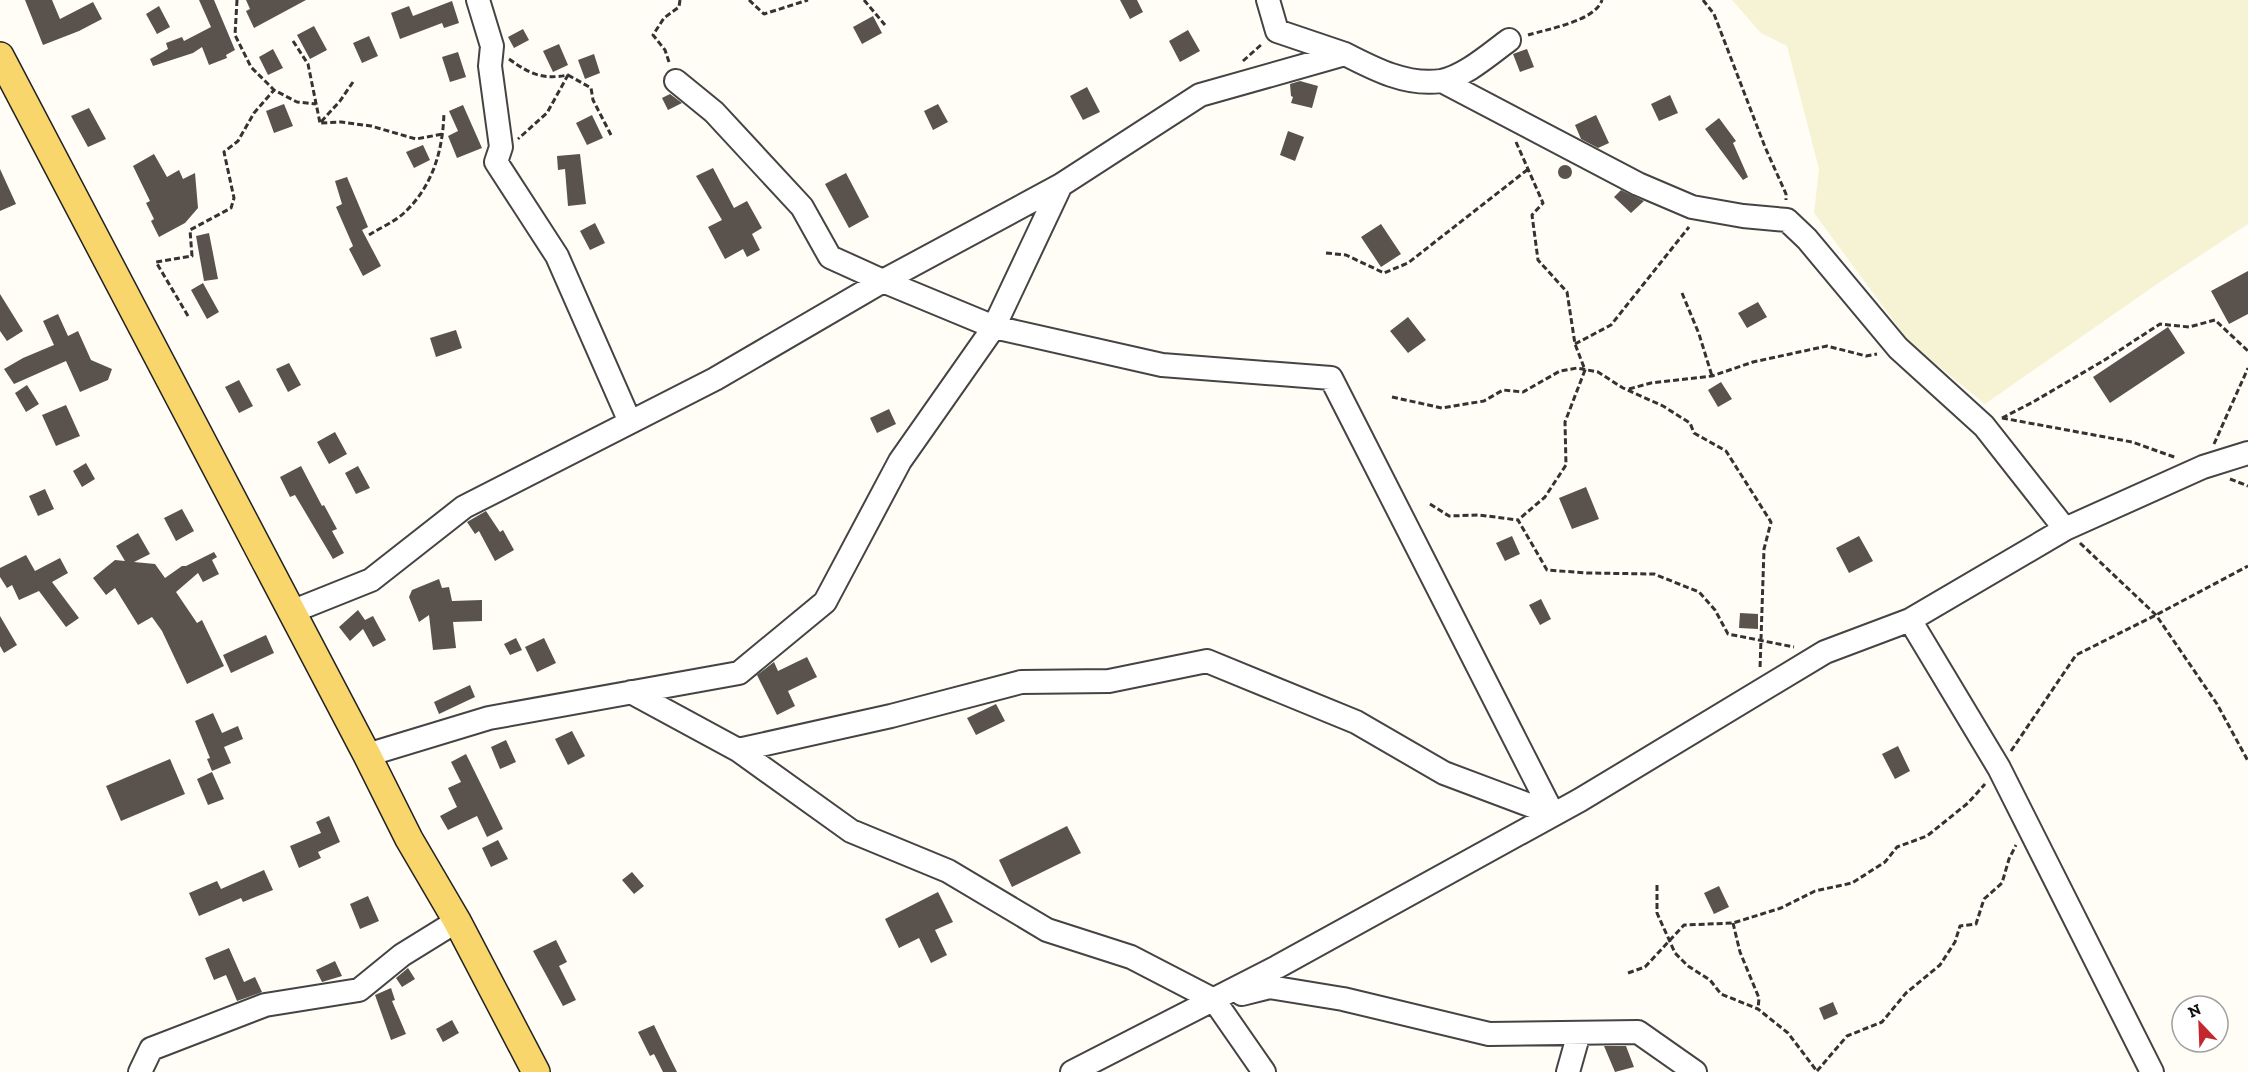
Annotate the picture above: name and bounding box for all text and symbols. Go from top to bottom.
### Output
north arrow [2170,994,2230,1054]
text: N [2185,1000,2204,1022]

